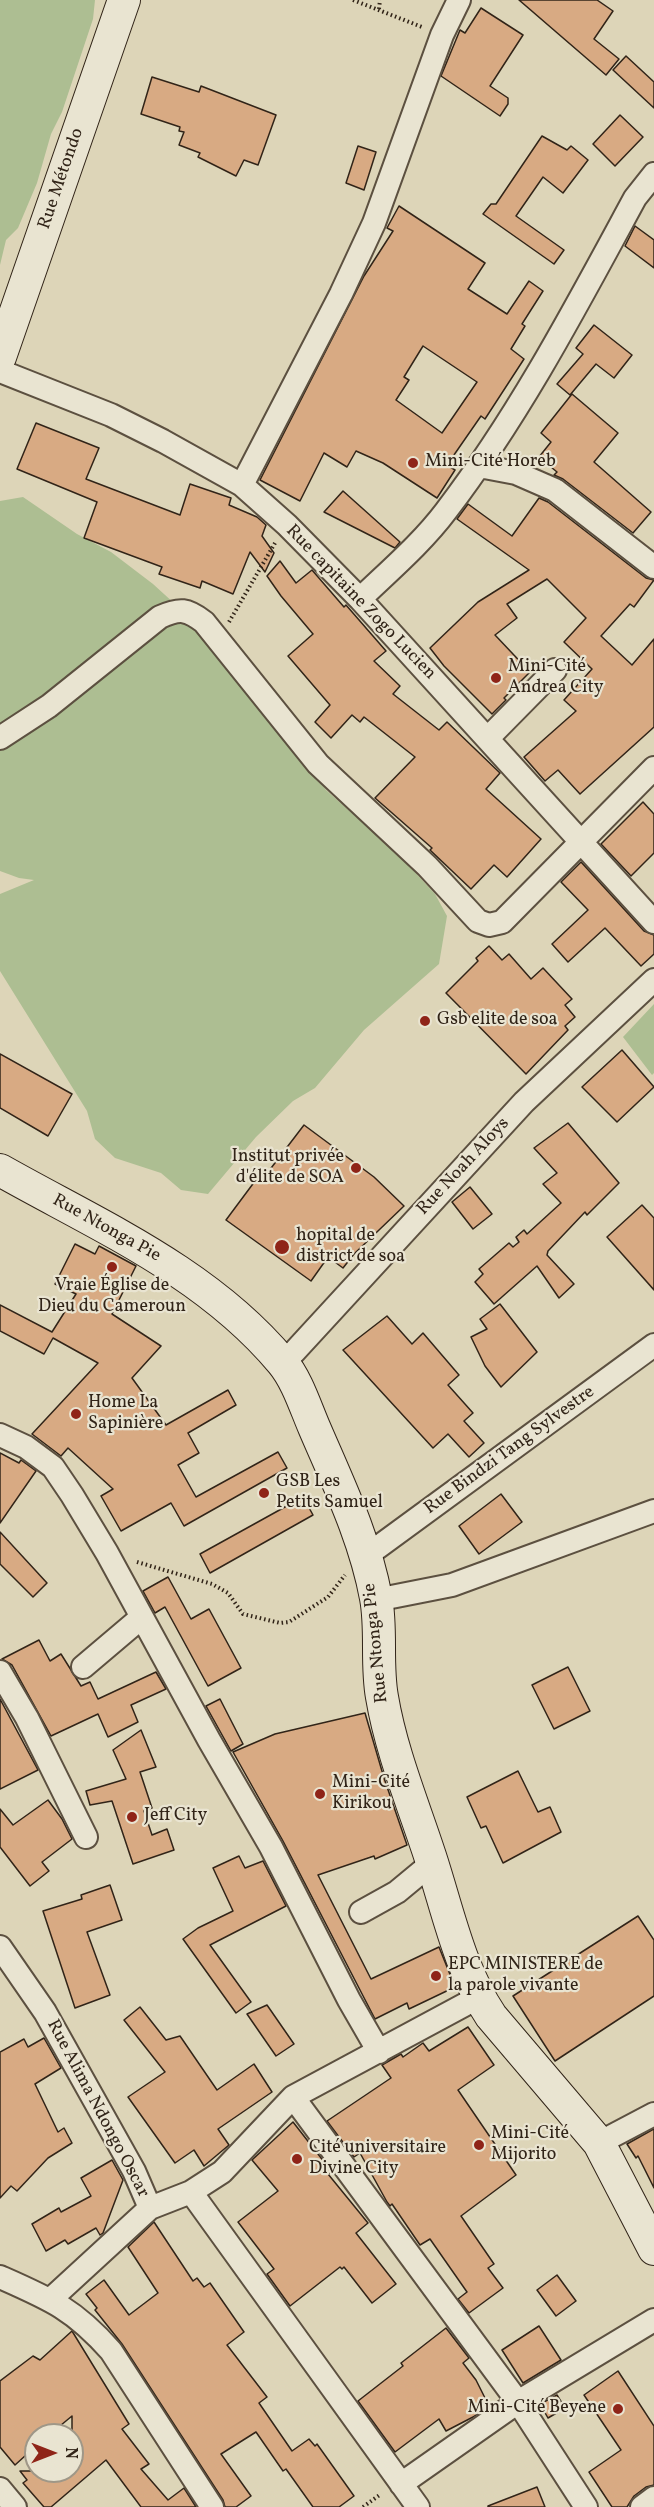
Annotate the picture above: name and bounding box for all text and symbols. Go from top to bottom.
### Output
street label: Rue Métondo [35,126,89,232]
place label: Mini-Cité Horeb [425,452,556,474]
marker: Mini-Cité Horeb [406,456,420,470]
street label: Rue capitaine Zogo Lucien [280,521,440,685]
place label: Mini-Cité Andrea City [508,657,603,700]
marker: Mini-Cité Andrea City [489,671,503,685]
place label: Gsb elite de soa [437,1010,557,1032]
marker: Gsb elite de soa [418,1014,432,1028]
street label: Rue Noah Aloys [413,1114,515,1220]
place label: Institut privée d'élite de SOA [231,1147,344,1190]
marker: Institut privée d'élite de SOA [349,1161,363,1175]
street label: Rue Ntonga Pie [48,1190,164,1268]
place label: hopital de district de soa [296,1226,405,1268]
marker: hopital de district de soa [273,1238,291,1256]
marker: Vraie Église de Dieu du Cameroun [105,1260,119,1274]
place label: Vraie Église de Dieu du Cameroun [38,1276,186,1318]
street label: Rue Bindzi Tang Sylvestre [421,1382,599,1520]
place label: Home La Sapinière [88,1393,163,1436]
marker: Home La Sapinière [69,1407,83,1421]
place label: GSB Les Petits Samuel [276,1472,383,1514]
marker: GSB Les Petits Samuel [257,1486,271,1500]
street label: Rue Ntonga Pie [360,1582,394,1704]
place label: Mini-Cité Kirikou [332,1773,410,1816]
marker: Mini-Cité Kirikou [313,1787,327,1801]
place label: Jeff City [144,1806,207,1828]
marker: Jeff City [125,1810,139,1824]
place label: EPC MINISTERE de la parole vivante [448,1955,603,1998]
marker: EPC MINISTERE de la parole vivante [429,1969,443,1983]
street label: Rue Alima Ndongo Oscar [41,2016,153,2202]
place label: Mini-Cité Mijorito [491,2124,569,2166]
place label: Cité universitaire Divine City [309,2138,446,2180]
marker: Mini-Cité Mijorito [472,2138,486,2152]
marker: Cité universitaire Divine City [290,2152,304,2166]
place label: Mini-Cité Beyene [467,2398,606,2420]
marker: Mini-Cité Beyene [611,2402,625,2416]
north arrow [24,2423,84,2483]
text: N [59,2447,81,2459]

